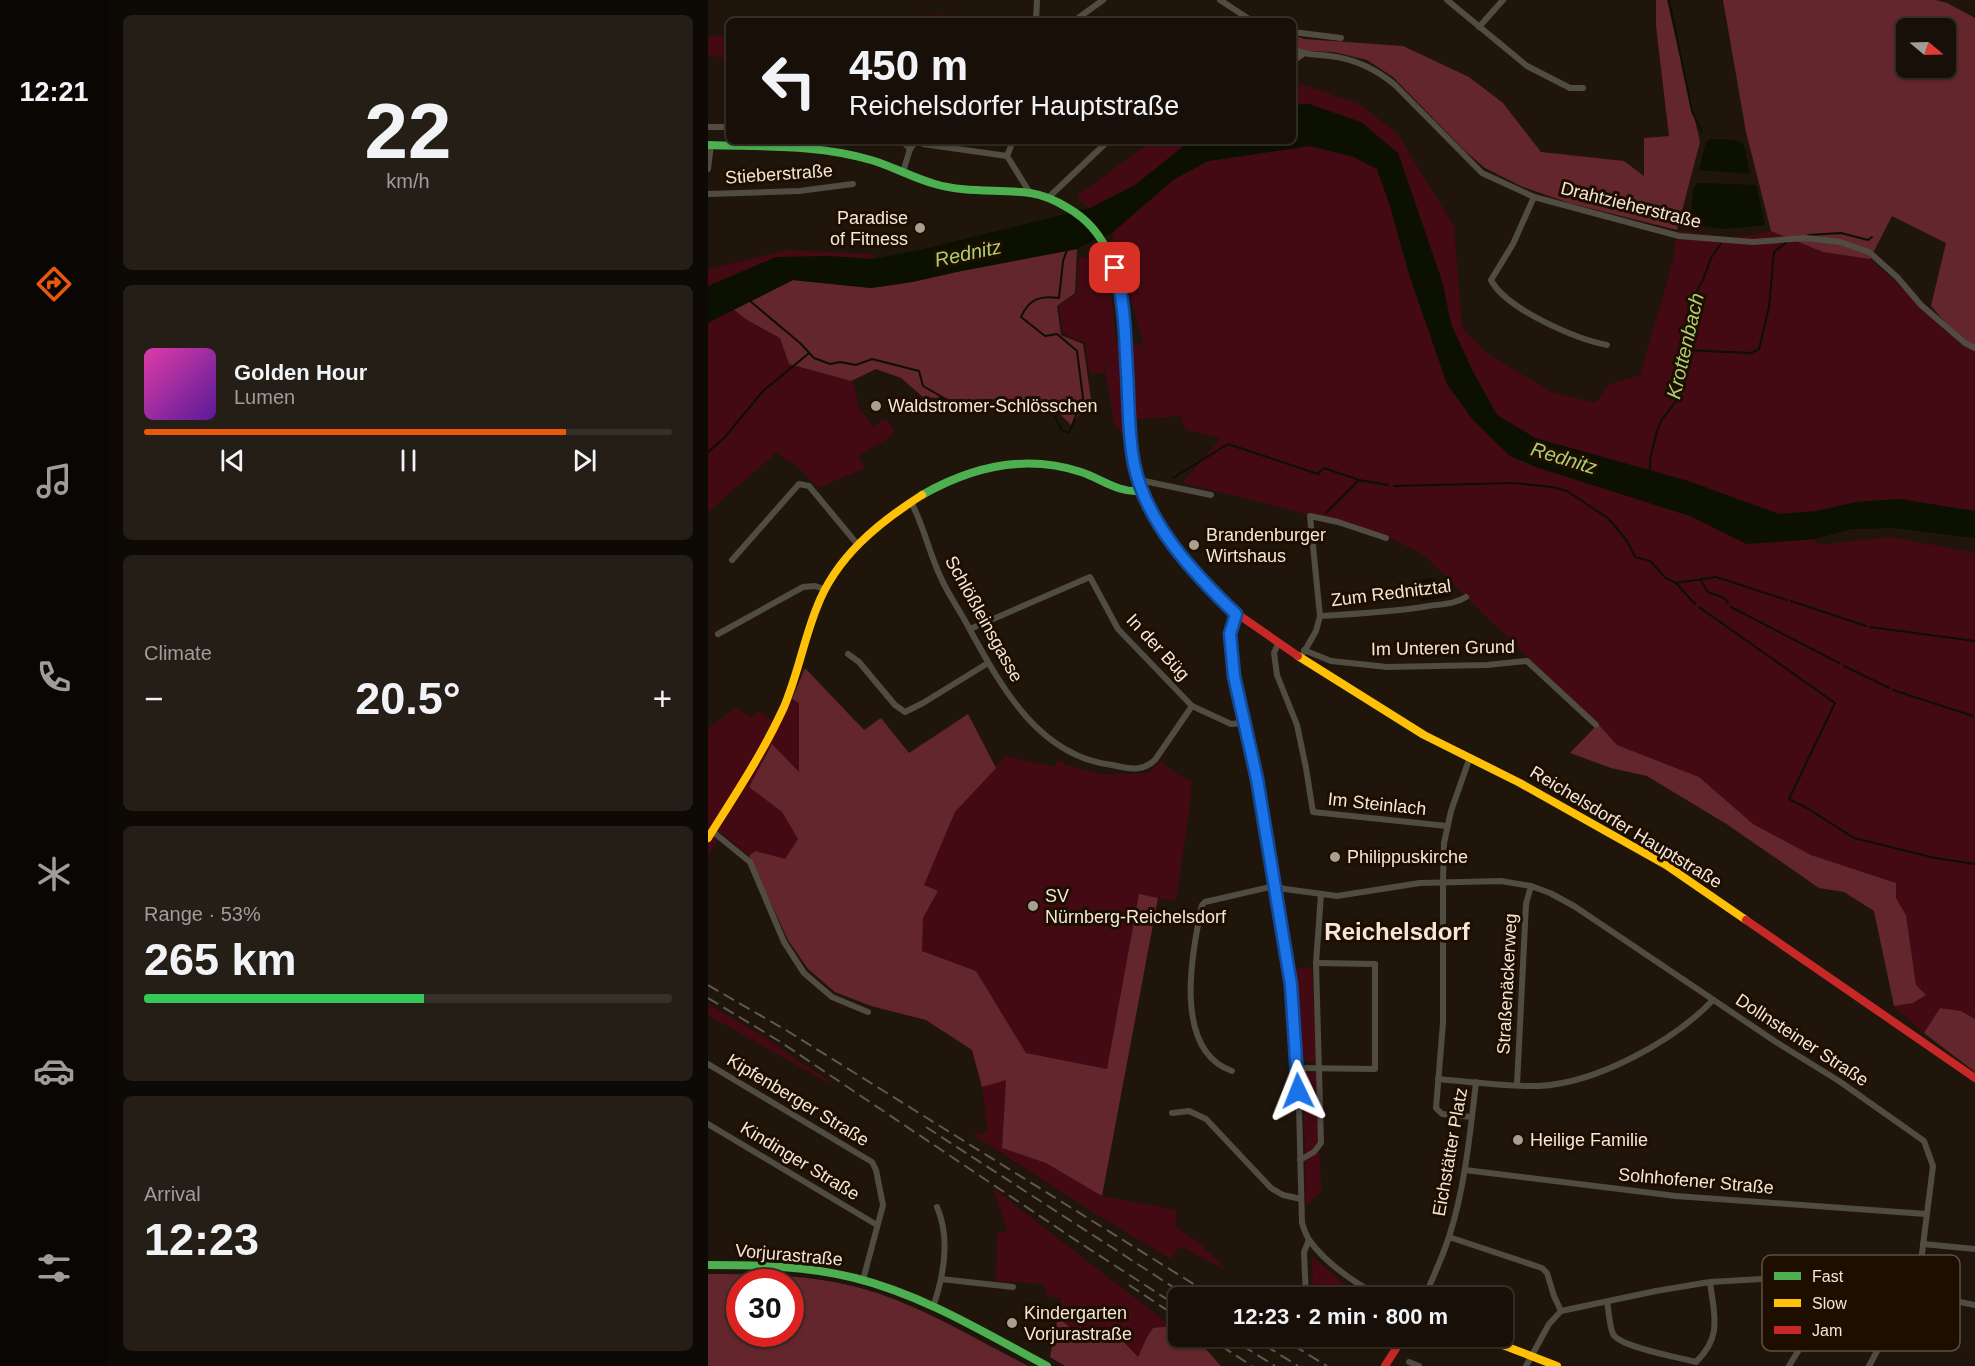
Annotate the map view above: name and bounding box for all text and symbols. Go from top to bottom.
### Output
north arrow [1896,18,1956,78]
map controls [1896,18,1956,78]
icon: left [750,42,828,120]
text: 450 m [849,42,968,89]
text: 12:21 [19,77,89,107]
text: 22 [365,87,451,175]
text: Reichelsdorfer Hauptstraße [849,91,1179,121]
street label: Stieberstraße [724,160,834,188]
text: km/h [386,170,430,192]
street label: Drahtzieherstraße [1559,178,1703,232]
place label: Paradise of Fitness [830,208,908,249]
marker: Paradise of Fitness [913,221,927,235]
water label: Rednitz [933,235,1003,271]
pin [1089,242,1140,293]
icon: arrive [1098,251,1131,284]
icon: directions [33,263,75,305]
water label: Krottenbach [1662,291,1708,401]
text: Golden Hour [234,360,367,385]
text: Lumen [234,386,295,408]
place label: Waldstromer-Schlösschen [888,396,1097,416]
marker: Waldstromer-Schlösschen [869,399,883,413]
water label: Rednitz [1528,438,1600,478]
icon: previous [216,444,249,477]
icon: pause [392,444,425,477]
icon: next [568,444,601,477]
icon: music [33,460,75,502]
place label: Brandenburger Wirtshaus [1206,525,1326,566]
marker: Brandenburger Wirtshaus [1187,538,1201,552]
street label: Schlößleinsgasse [941,552,1027,686]
street label: Zum Rednitztal [1330,576,1452,610]
street label: In der Büg [1122,610,1194,684]
street label: Im Unteren Grund [1371,637,1515,659]
text: Climate [144,642,212,664]
icon: phone [33,656,75,698]
text: 20.5° [355,673,461,724]
text: − [144,680,163,717]
text: + [653,680,672,717]
street label: Reichelsdorfer Hauptstraße [1527,762,1725,892]
street label: Im Steinlach [1327,789,1427,819]
place label: Philippuskirche [1347,847,1468,867]
marker: Philippuskirche [1328,850,1342,864]
icon: climate [33,853,75,895]
place label: SV Nürnberg-Reichelsdorf [1045,886,1227,927]
marker: SV Nürnberg-Reichelsdorf [1026,899,1040,913]
text: Range · 53% [144,903,261,925]
street label: Straßenäckerweg [1493,913,1521,1055]
district label: Reichelsdorf [1324,918,1471,945]
text: 265 km [144,934,297,985]
street label: Dollnsteiner Straße [1732,990,1872,1090]
icon: car [33,1050,75,1092]
street label: Kipfenberger Straße [723,1050,873,1150]
position arrow [1266,1059,1330,1123]
street label: Eichstätter Platz [1429,1086,1471,1218]
street label: Kindinger Straße [737,1118,863,1204]
place label: Heilige Familie [1530,1130,1648,1150]
marker: Heilige Familie [1511,1133,1525,1147]
street label: Solnhofener Straße [1617,1164,1775,1198]
text: Arrival [144,1183,201,1205]
text: 12:23 [144,1214,259,1265]
street label: Vorjurastraße [734,1240,844,1270]
icon: filters [33,1247,75,1289]
legend [1762,1255,1960,1351]
text: Fast [1812,1268,1844,1285]
speed limit sign: 30 [726,1269,804,1347]
text: Slow [1812,1295,1847,1312]
place label: Kindergarten Vorjurastraße [1024,1303,1132,1344]
text: 12:23 · 2 min · 800 m [1233,1304,1448,1329]
marker: Kindergarten Vorjurastraße [1005,1316,1019,1330]
text: Jam [1812,1322,1842,1339]

